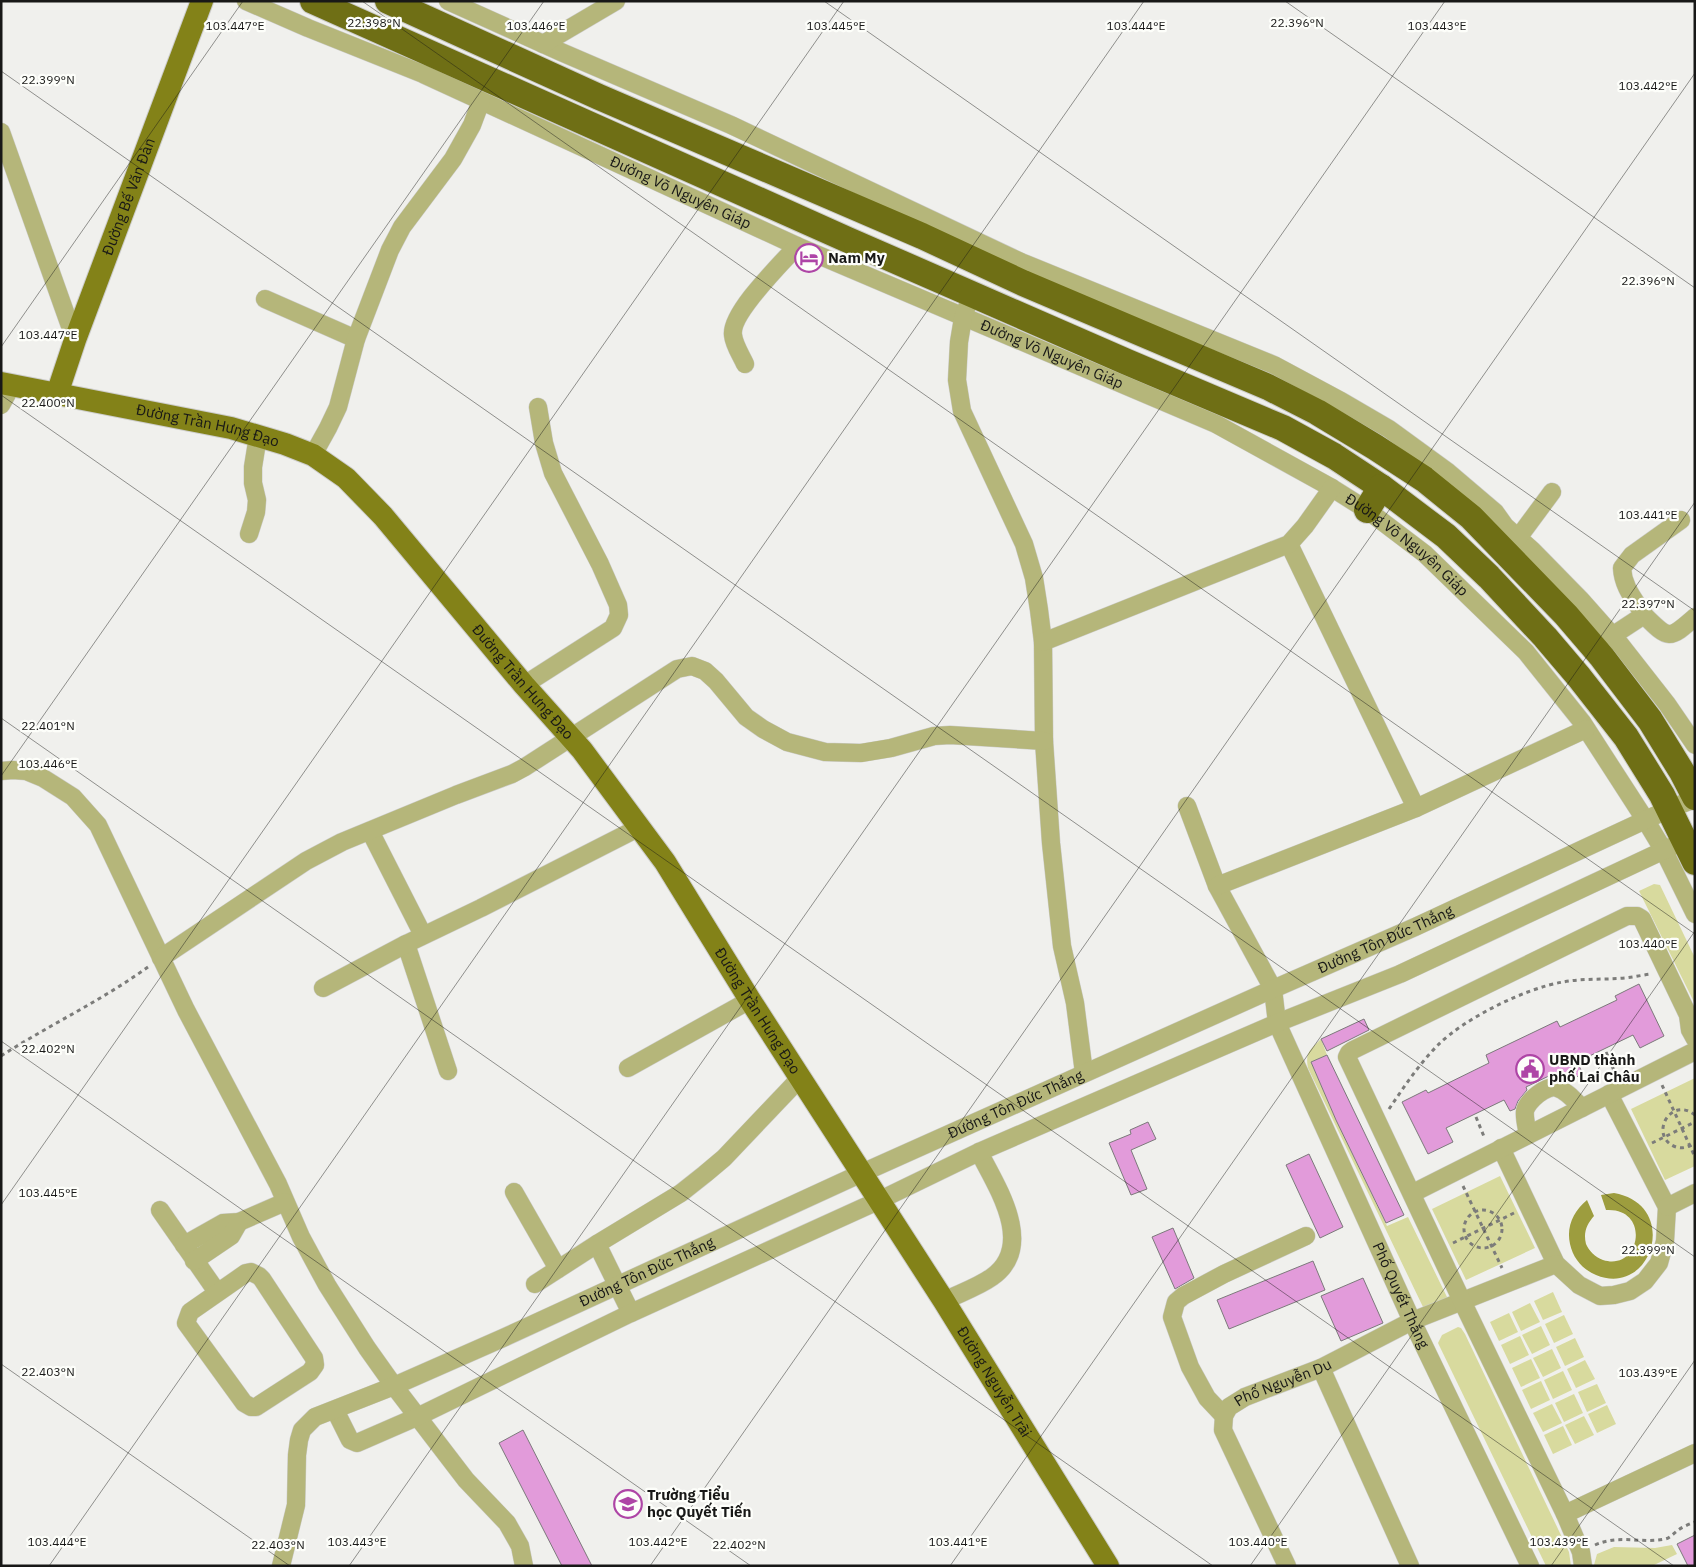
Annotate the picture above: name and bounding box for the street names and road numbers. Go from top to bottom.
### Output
street label: Đường Bế Văn Đàn [98,135,159,258]
street label: Đường Võ Nguyên Giáp [607,151,754,233]
street label: Đường Võ Nguyên Giáp [978,315,1126,393]
street label: Đường Trần Hưng Đạo [135,400,282,451]
street label: Đường Võ Nguyên Giáp [1342,489,1473,600]
street label: Đường Trần Hưng Đạo [468,620,578,743]
street label: Đường Tôn Đức Thắng [1314,901,1456,977]
street label: Đường Trần Hưng Đạo [711,944,805,1077]
street label: Đường Tôn Đức Thắng [945,1065,1086,1142]
street label: Đường Tôn Đức Thắng [576,1232,717,1311]
street label: Phố Quyết Thắng [1369,1239,1434,1351]
street label: Đường Nguyễn Trãi [953,1323,1036,1441]
street label: Phố Nguyễn Du [1230,1354,1335,1410]

